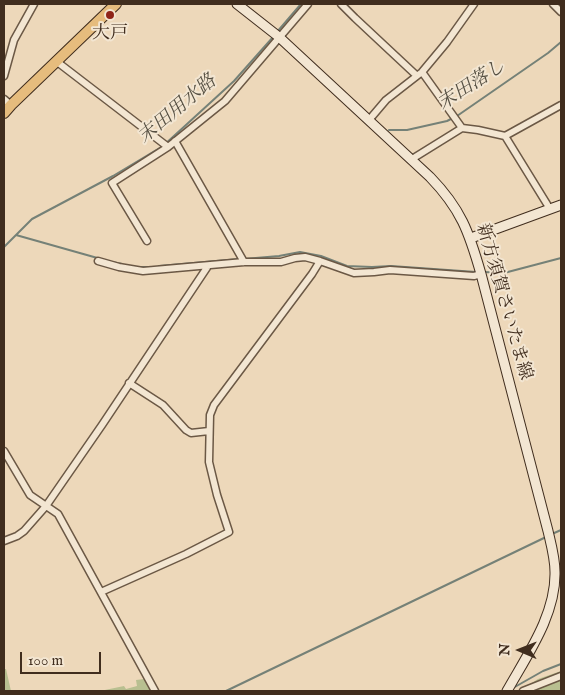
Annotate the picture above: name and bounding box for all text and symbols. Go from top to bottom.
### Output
marker: 大戸 [104,9,116,21]
place label: 大戸 [92,23,128,45]
water label: 末田落し [434,56,510,116]
water label: 末田用水路 [134,71,222,149]
street label: 新方須賀さいたま線 [470,221,536,383]
north arrow [495,625,545,675]
scale bar [22,642,104,674]
text: N [496,644,514,656]
text: 100 m [28,651,63,670]

